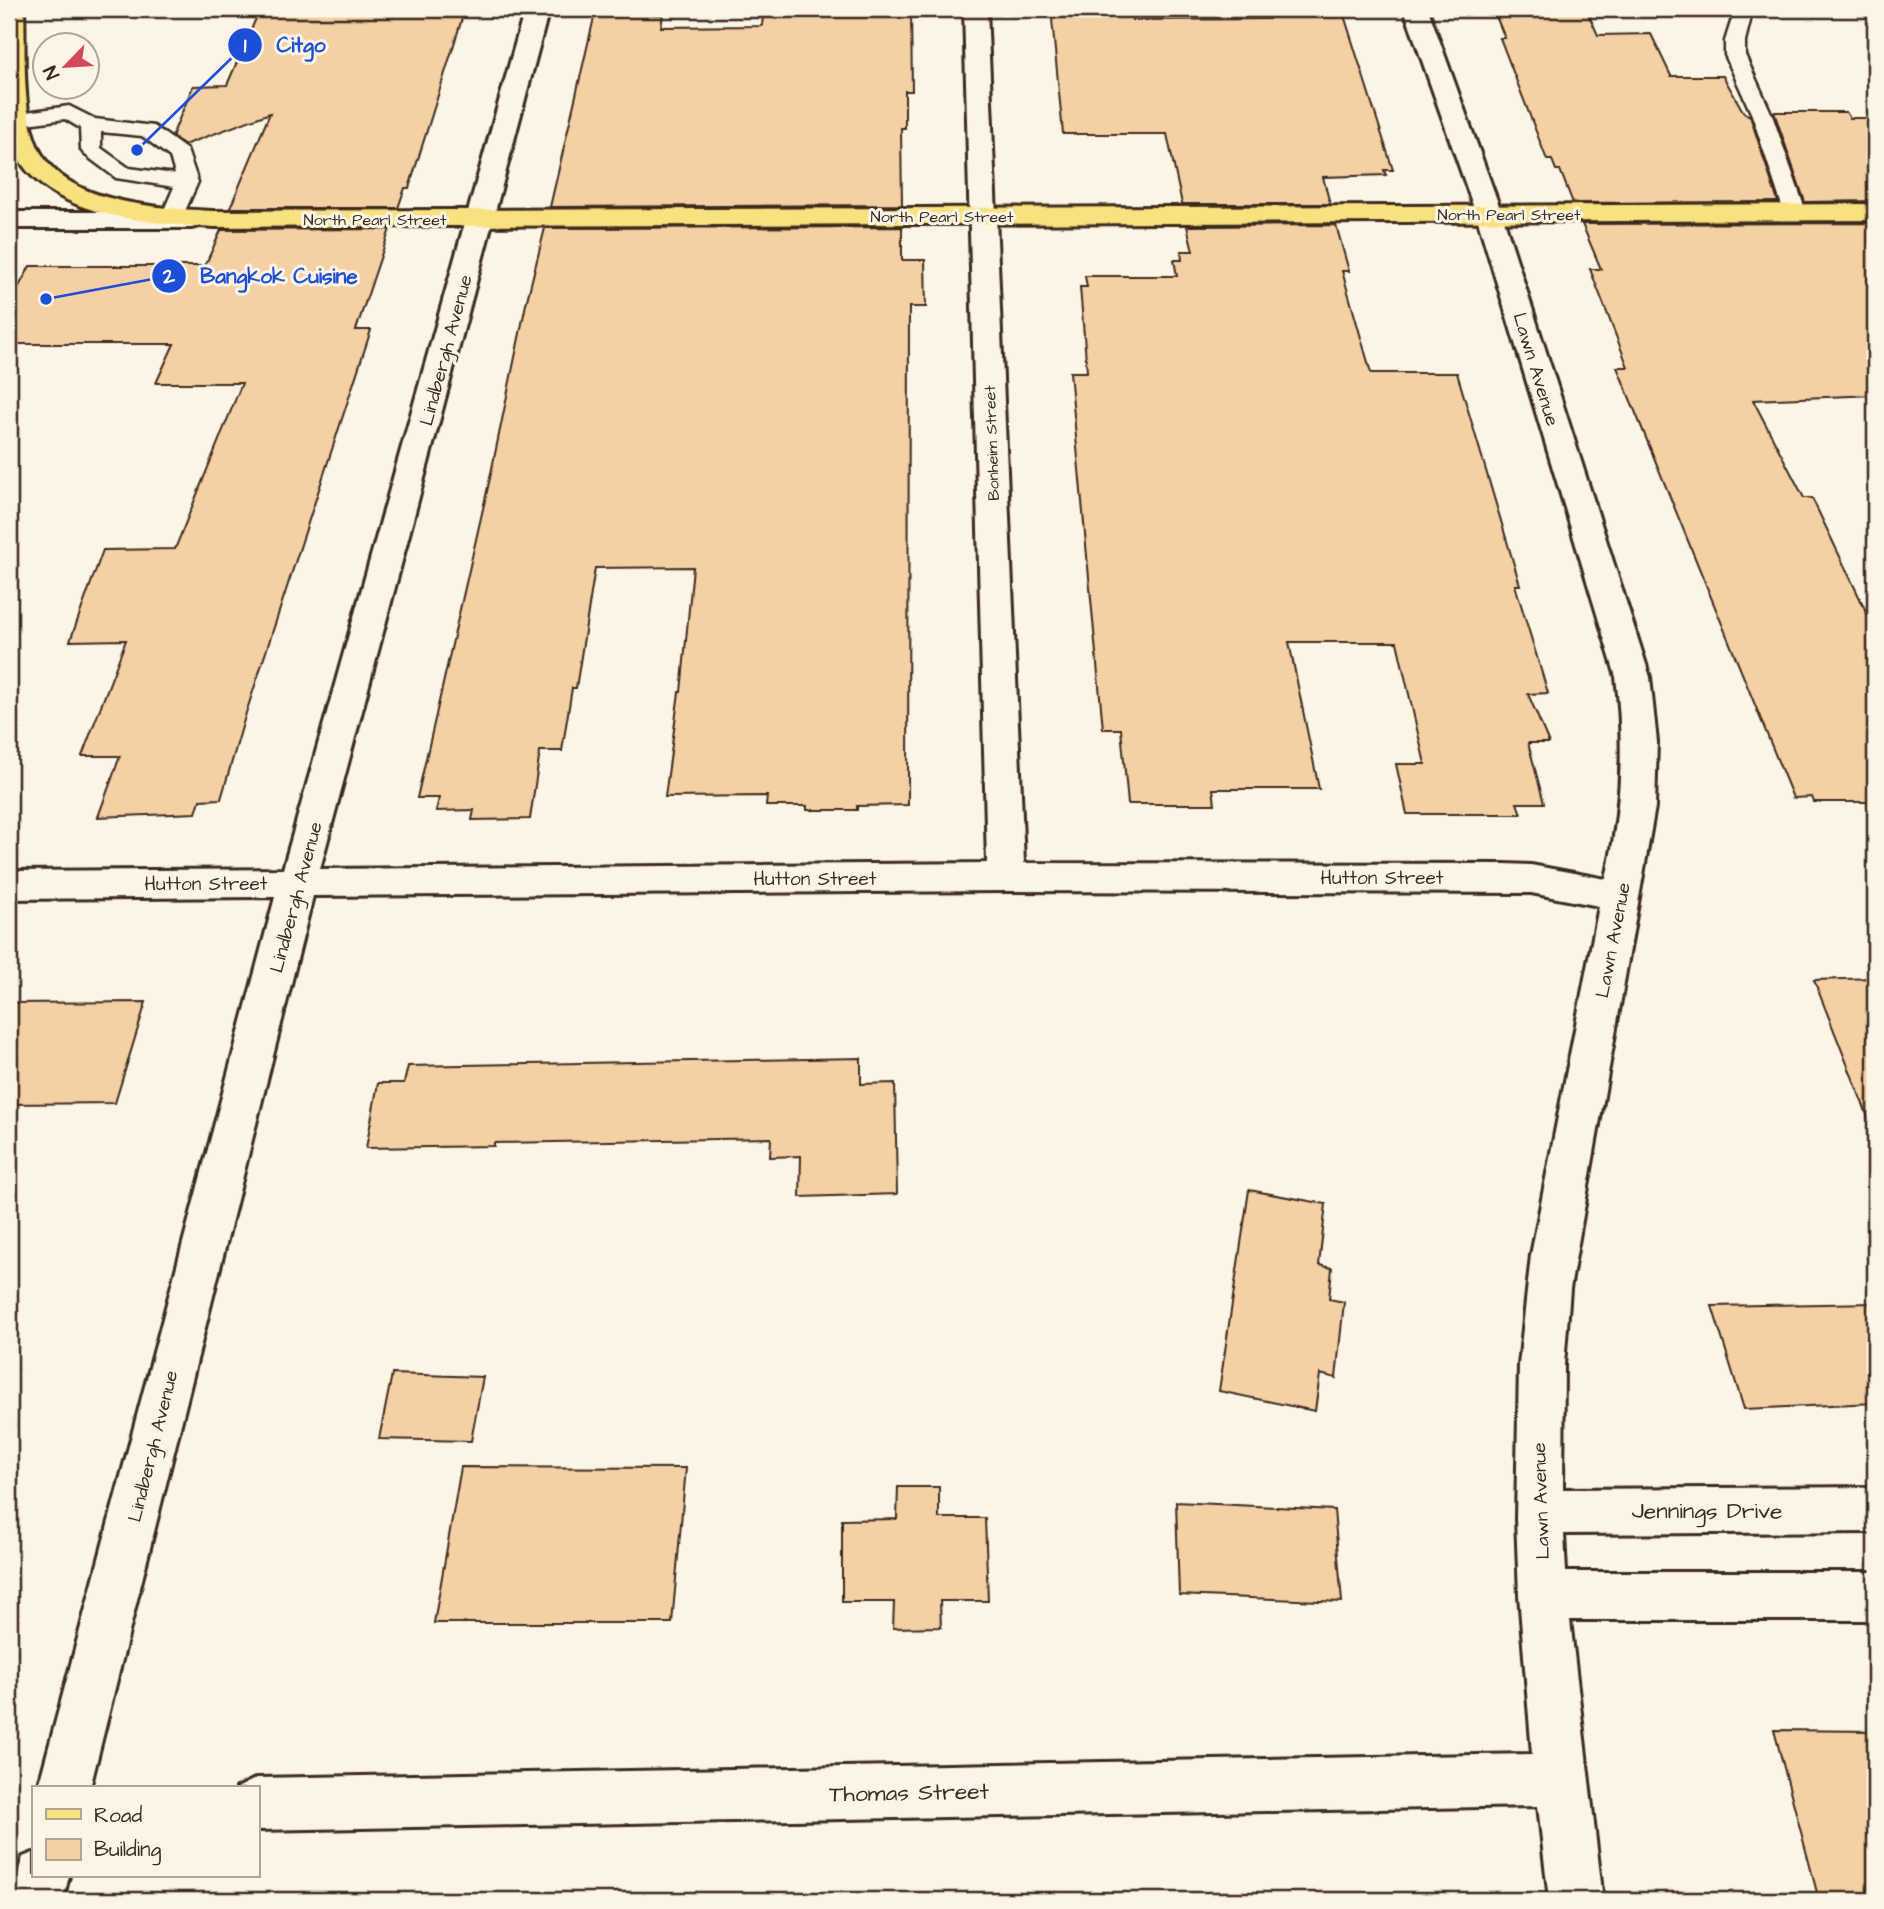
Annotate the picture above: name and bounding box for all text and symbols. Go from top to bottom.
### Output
callout: Citgo [227,24,340,66]
text: 1 [244,31,247,60]
text: Citgo [276,31,326,62]
north arrow [32,32,102,102]
text: N [37,61,67,84]
street label: North Pearl Street [1438,204,1581,226]
street label: North Pearl Street [871,206,1014,228]
street label: North Pearl Street [304,209,447,231]
callout: Bangkok Cuisine [151,255,372,297]
text: 2 [162,262,176,291]
text: Bangkok Cuisine [200,262,358,293]
street label: Lindbergh Avenue [413,272,481,429]
street label: Lawn Avenue [1506,310,1566,429]
street label: Bonheim Street [979,384,1005,501]
street label: Lindbergh Avenue [263,819,331,976]
street label: Hutton Street [1321,865,1444,892]
street label: Hutton Street [754,866,877,893]
street label: Hutton Street [145,871,268,898]
street label: Lawn Avenue [1589,880,1638,1000]
street label: Lindbergh Avenue [122,1368,186,1525]
street label: Lawn Avenue [1526,1442,1557,1560]
street label: Jennings Drive [1632,1495,1782,1528]
street label: Thomas Street [829,1776,990,1810]
legend [32,1786,259,1878]
text: Road [94,1801,142,1830]
text: Building [94,1835,162,1866]

